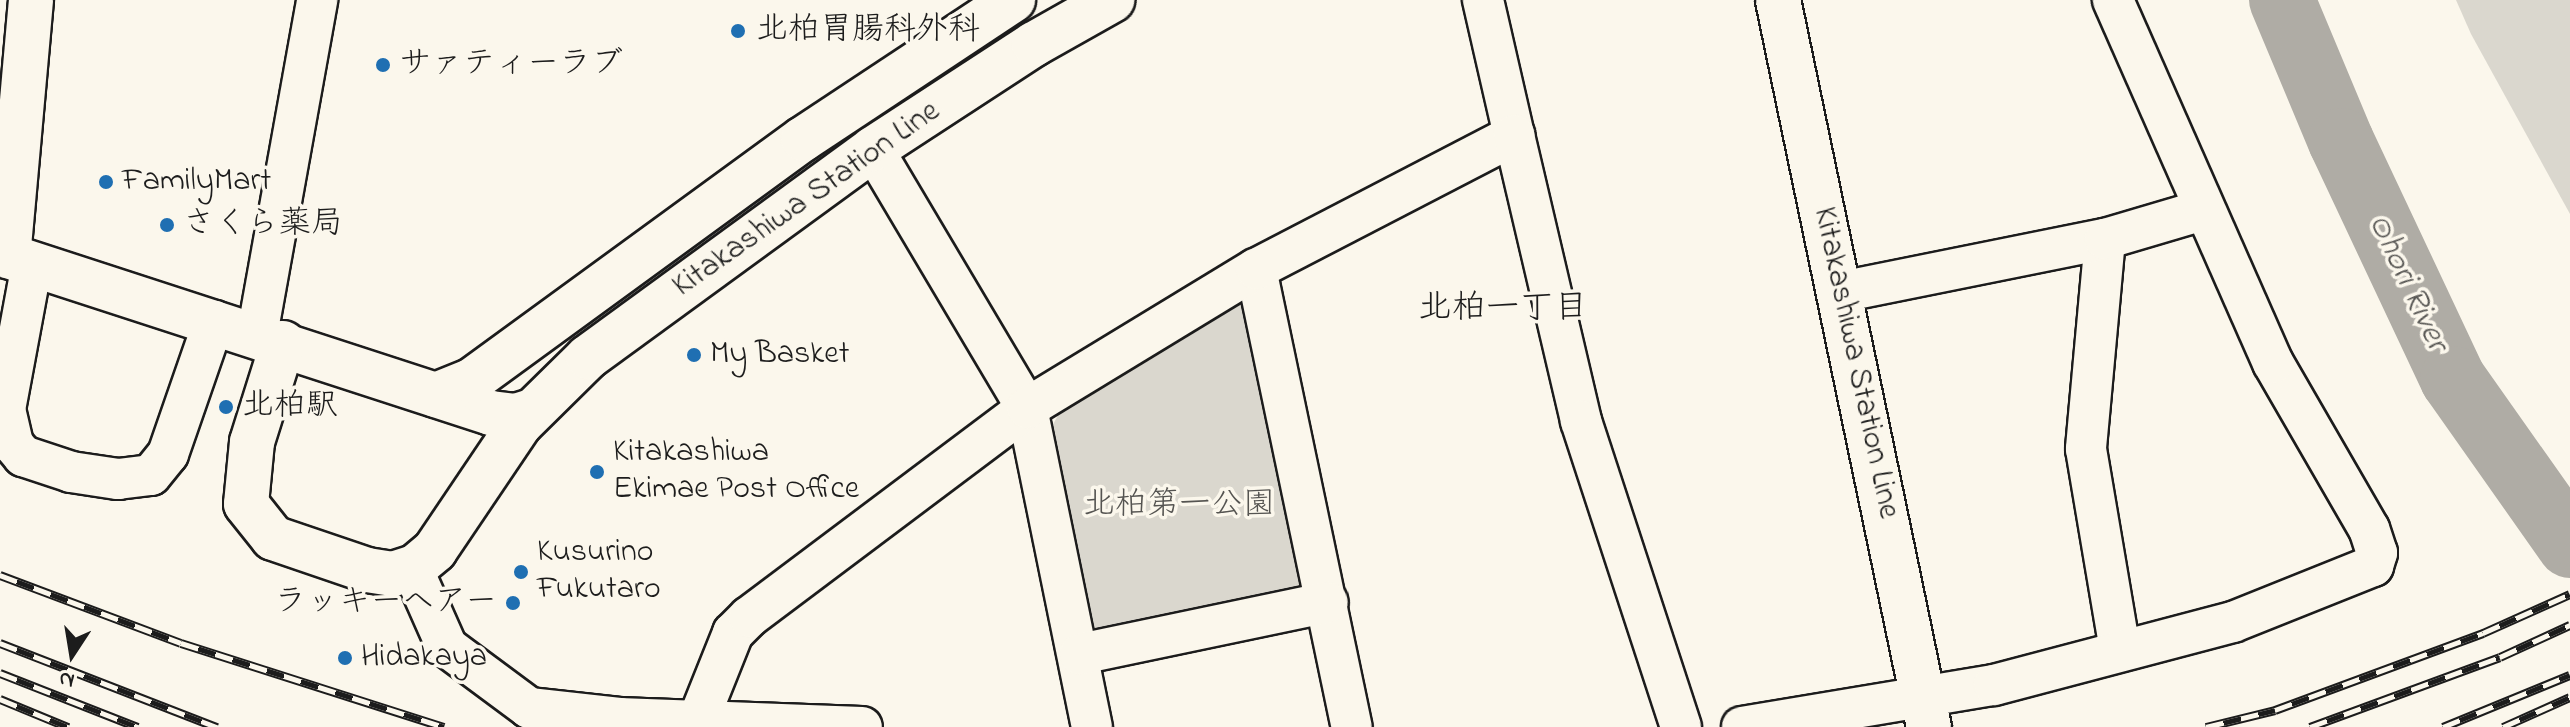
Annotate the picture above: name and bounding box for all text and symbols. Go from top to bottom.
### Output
place label: 北柏胃腸科外科 [756,12,980,50]
marker: 北柏胃腸科外科 [727,20,749,42]
place label: サァティーラブ [399,46,623,84]
marker: サァティーラブ [374,56,392,74]
street label: Kitakashiwa Station Line [666,93,948,307]
place label: FamilyMart [122,163,271,201]
marker: FamilyMart [97,173,115,191]
street label: Kitakashiwa Station Line [1803,204,1907,522]
place label: さくら薬局 [183,206,343,244]
water label: Ohori River [2358,208,2456,358]
marker: さくら薬局 [158,216,176,234]
district label: 北柏一丁目 [1418,290,1588,330]
place label: My Basket [710,336,849,374]
marker: My Basket [685,346,703,364]
place label: 北柏駅 [242,388,338,426]
marker: 北柏駅 [217,398,235,416]
place label: Kitakashiwa Ekimae Post Office [613,435,859,510]
marker: Kitakashiwa Ekimae Post Office [588,463,606,481]
park label: 北柏第一公園 [1083,487,1275,525]
place label: Kusurino Fukutaro [537,535,661,610]
marker: Kusurino Fukutaro [512,563,530,581]
place label: ラッキーヘアー [274,584,497,622]
marker: ラッキーヘアー [504,594,522,612]
north arrow [32,615,112,695]
place label: Hidakaya [361,639,487,677]
marker: Hidakaya [336,649,354,667]
text: N [56,661,78,696]

